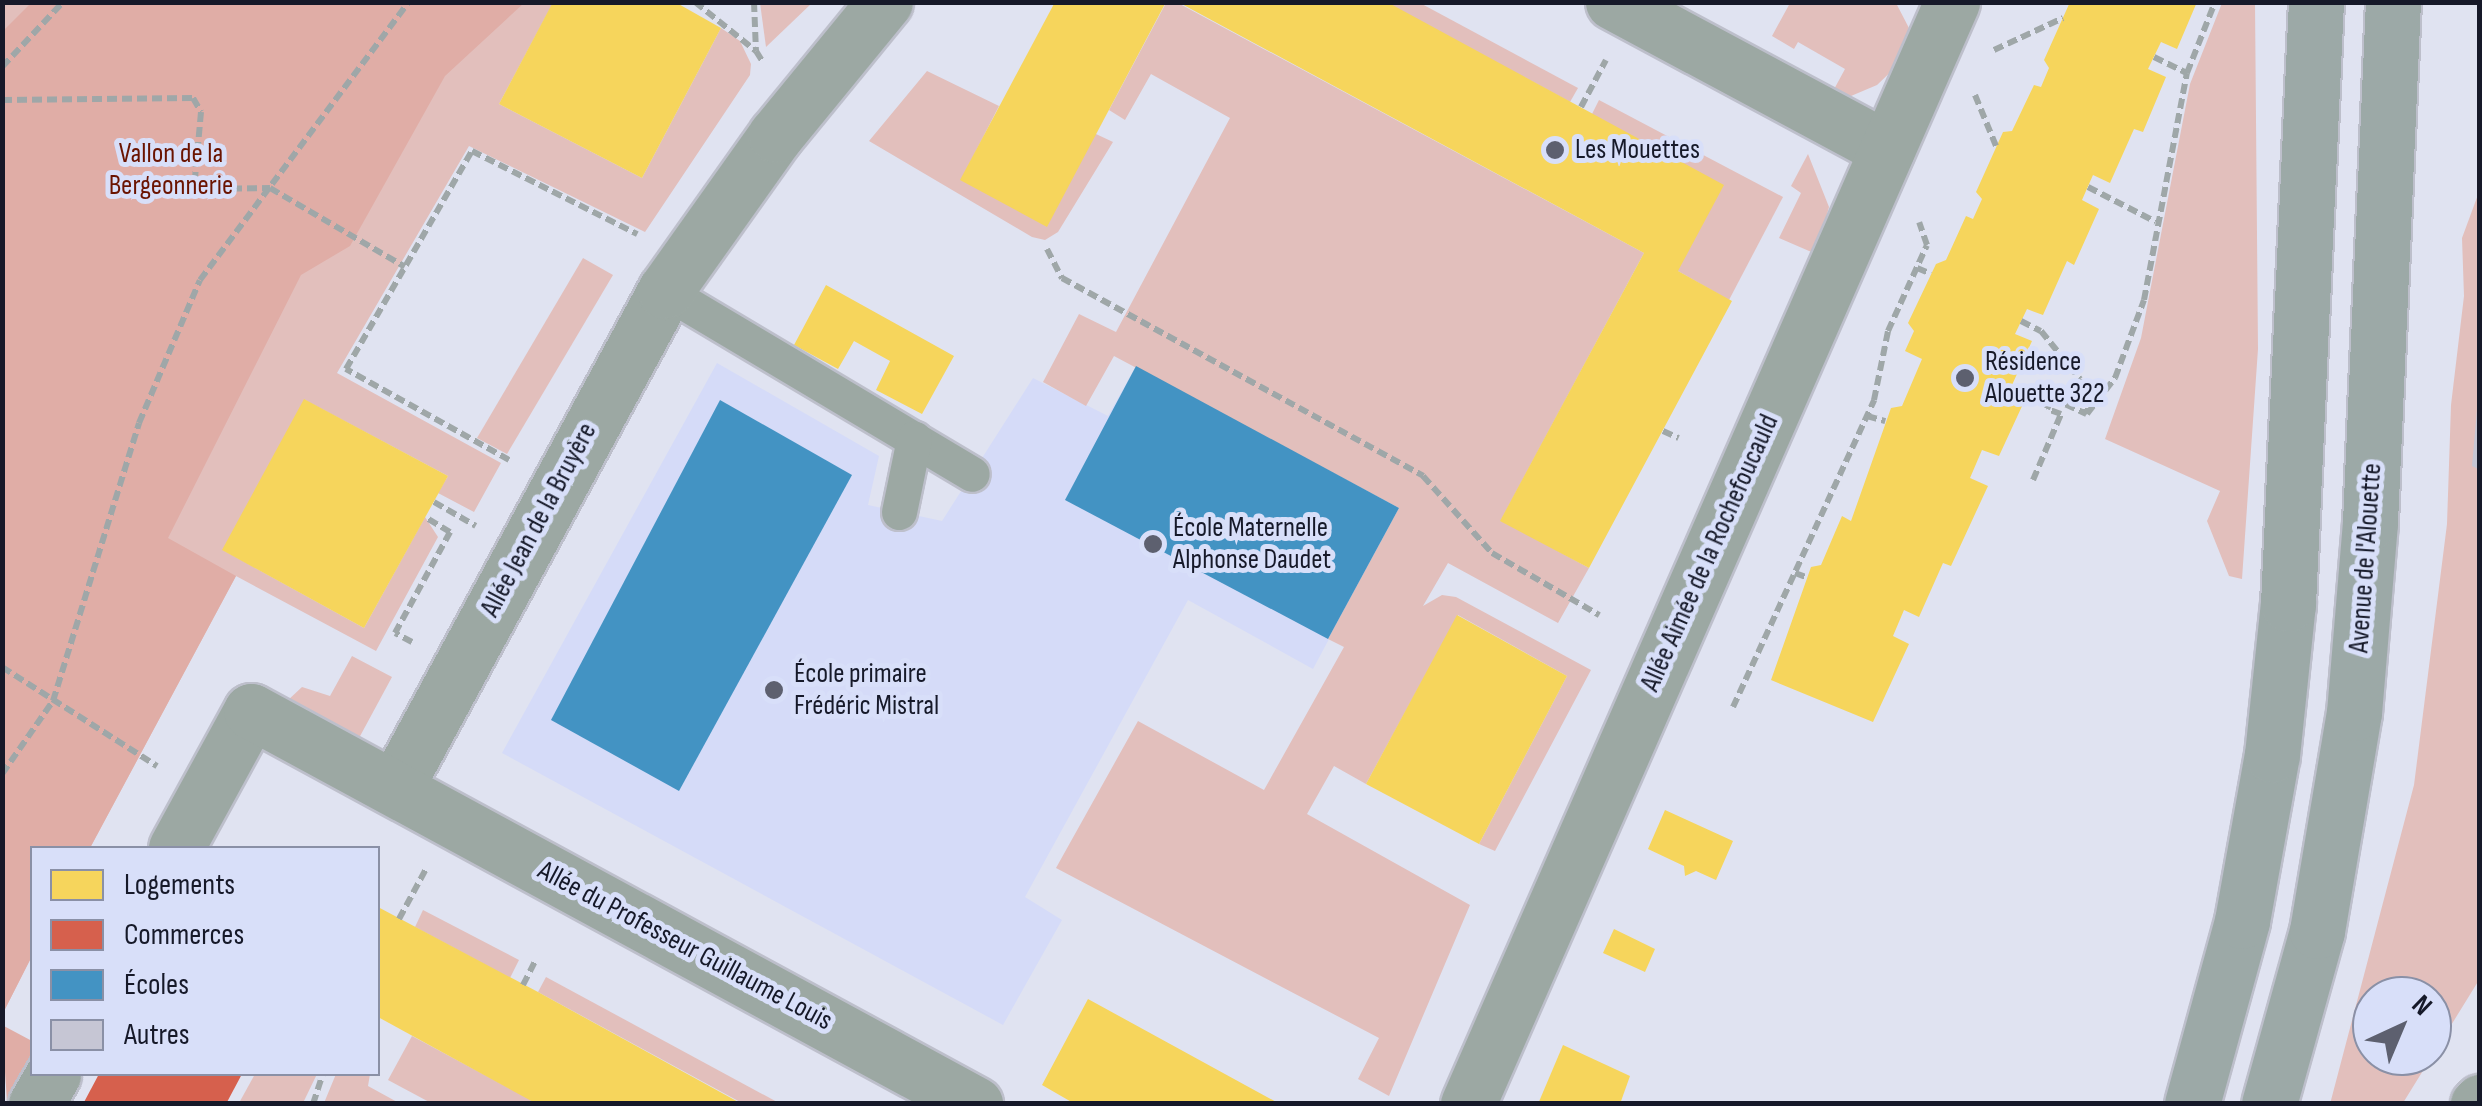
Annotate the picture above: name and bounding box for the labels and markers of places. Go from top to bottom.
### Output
place label: Les Mouettes [1575,133,1700,167]
marker: Les Mouettes [1544,139,1566,161]
place label: Résidence Alouette 322 [1985,345,2104,411]
marker: Résidence Alouette 322 [1954,367,1976,389]
place label: École Maternelle Alphonse Daudet [1173,511,1331,577]
marker: École Maternelle Alphonse Daudet [1142,533,1164,555]
place label: École primaire Frédéric Mistral [794,657,939,723]
marker: École primaire Frédéric Mistral [763,679,785,701]

